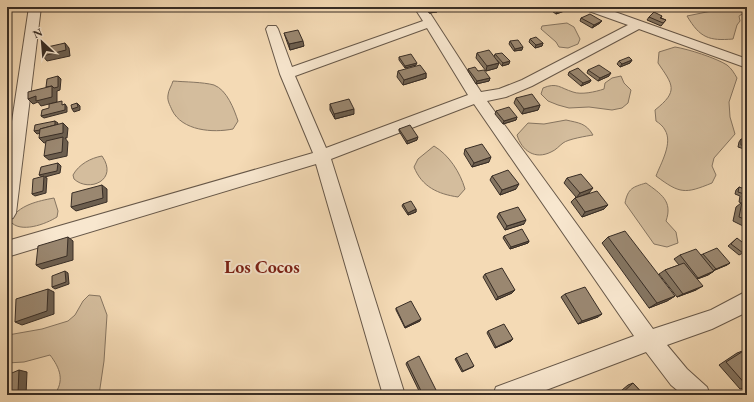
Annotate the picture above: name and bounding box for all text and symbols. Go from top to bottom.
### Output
north arrow [22,22,62,62]
text: N [31,25,45,41]
district label: Los Cocos [224,255,300,278]

